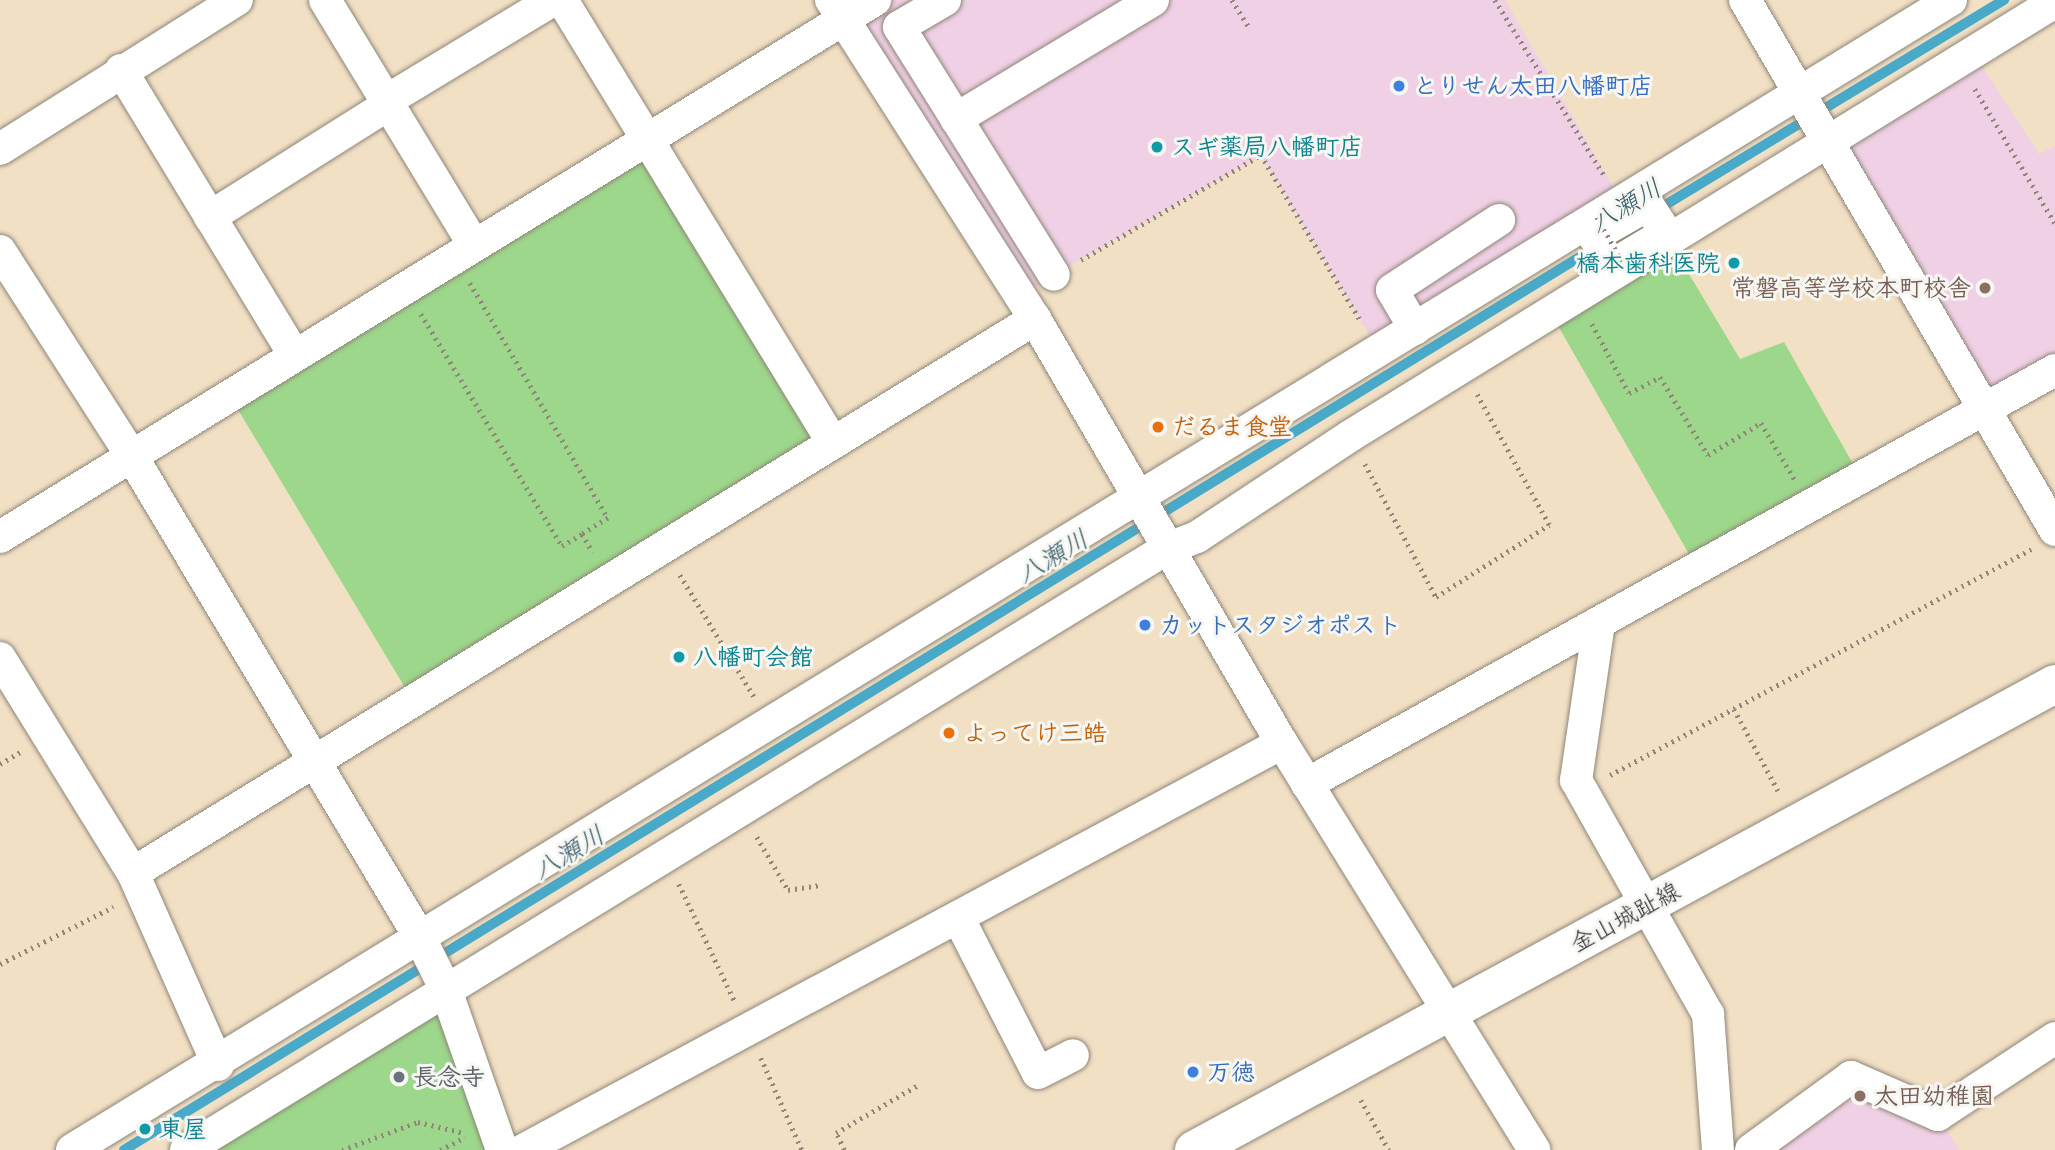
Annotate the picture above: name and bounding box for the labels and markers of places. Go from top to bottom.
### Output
place label: とりせん太田八幡町店 [1413,72,1653,100]
marker: とりせん太田八幡町店 [1391,78,1407,94]
place label: スギ薬局八幡町店 [1171,133,1363,161]
marker: スギ薬局八幡町店 [1149,139,1165,155]
place label: 橋本歯科医院 [1576,249,1720,277]
marker: 橋本歯科医院 [1726,255,1742,271]
place label: 常磐高等学校本町校舎 [1731,274,1971,302]
marker: 常磐高等学校本町校舎 [1977,280,1993,296]
place label: だるま食堂 [1172,413,1292,441]
marker: だるま食堂 [1150,419,1166,435]
place label: カットスタジオポスト [1159,611,1399,639]
marker: カットスタジオポスト [1137,617,1153,633]
place label: 八幡町会館 [693,643,813,671]
marker: 八幡町会館 [671,649,687,665]
place label: よってけ三皓 [963,719,1107,747]
marker: よってけ三皓 [941,725,957,741]
place label: 万徳 [1207,1058,1255,1086]
place label: 長念寺 [413,1063,485,1091]
marker: 万徳 [1185,1064,1201,1080]
marker: 長念寺 [391,1069,407,1085]
place label: 太田幼稚園 [1874,1082,1994,1110]
marker: 太田幼稚園 [1852,1088,1868,1104]
place label: 東屋 [159,1115,207,1143]
marker: 東屋 [137,1121,153,1137]

